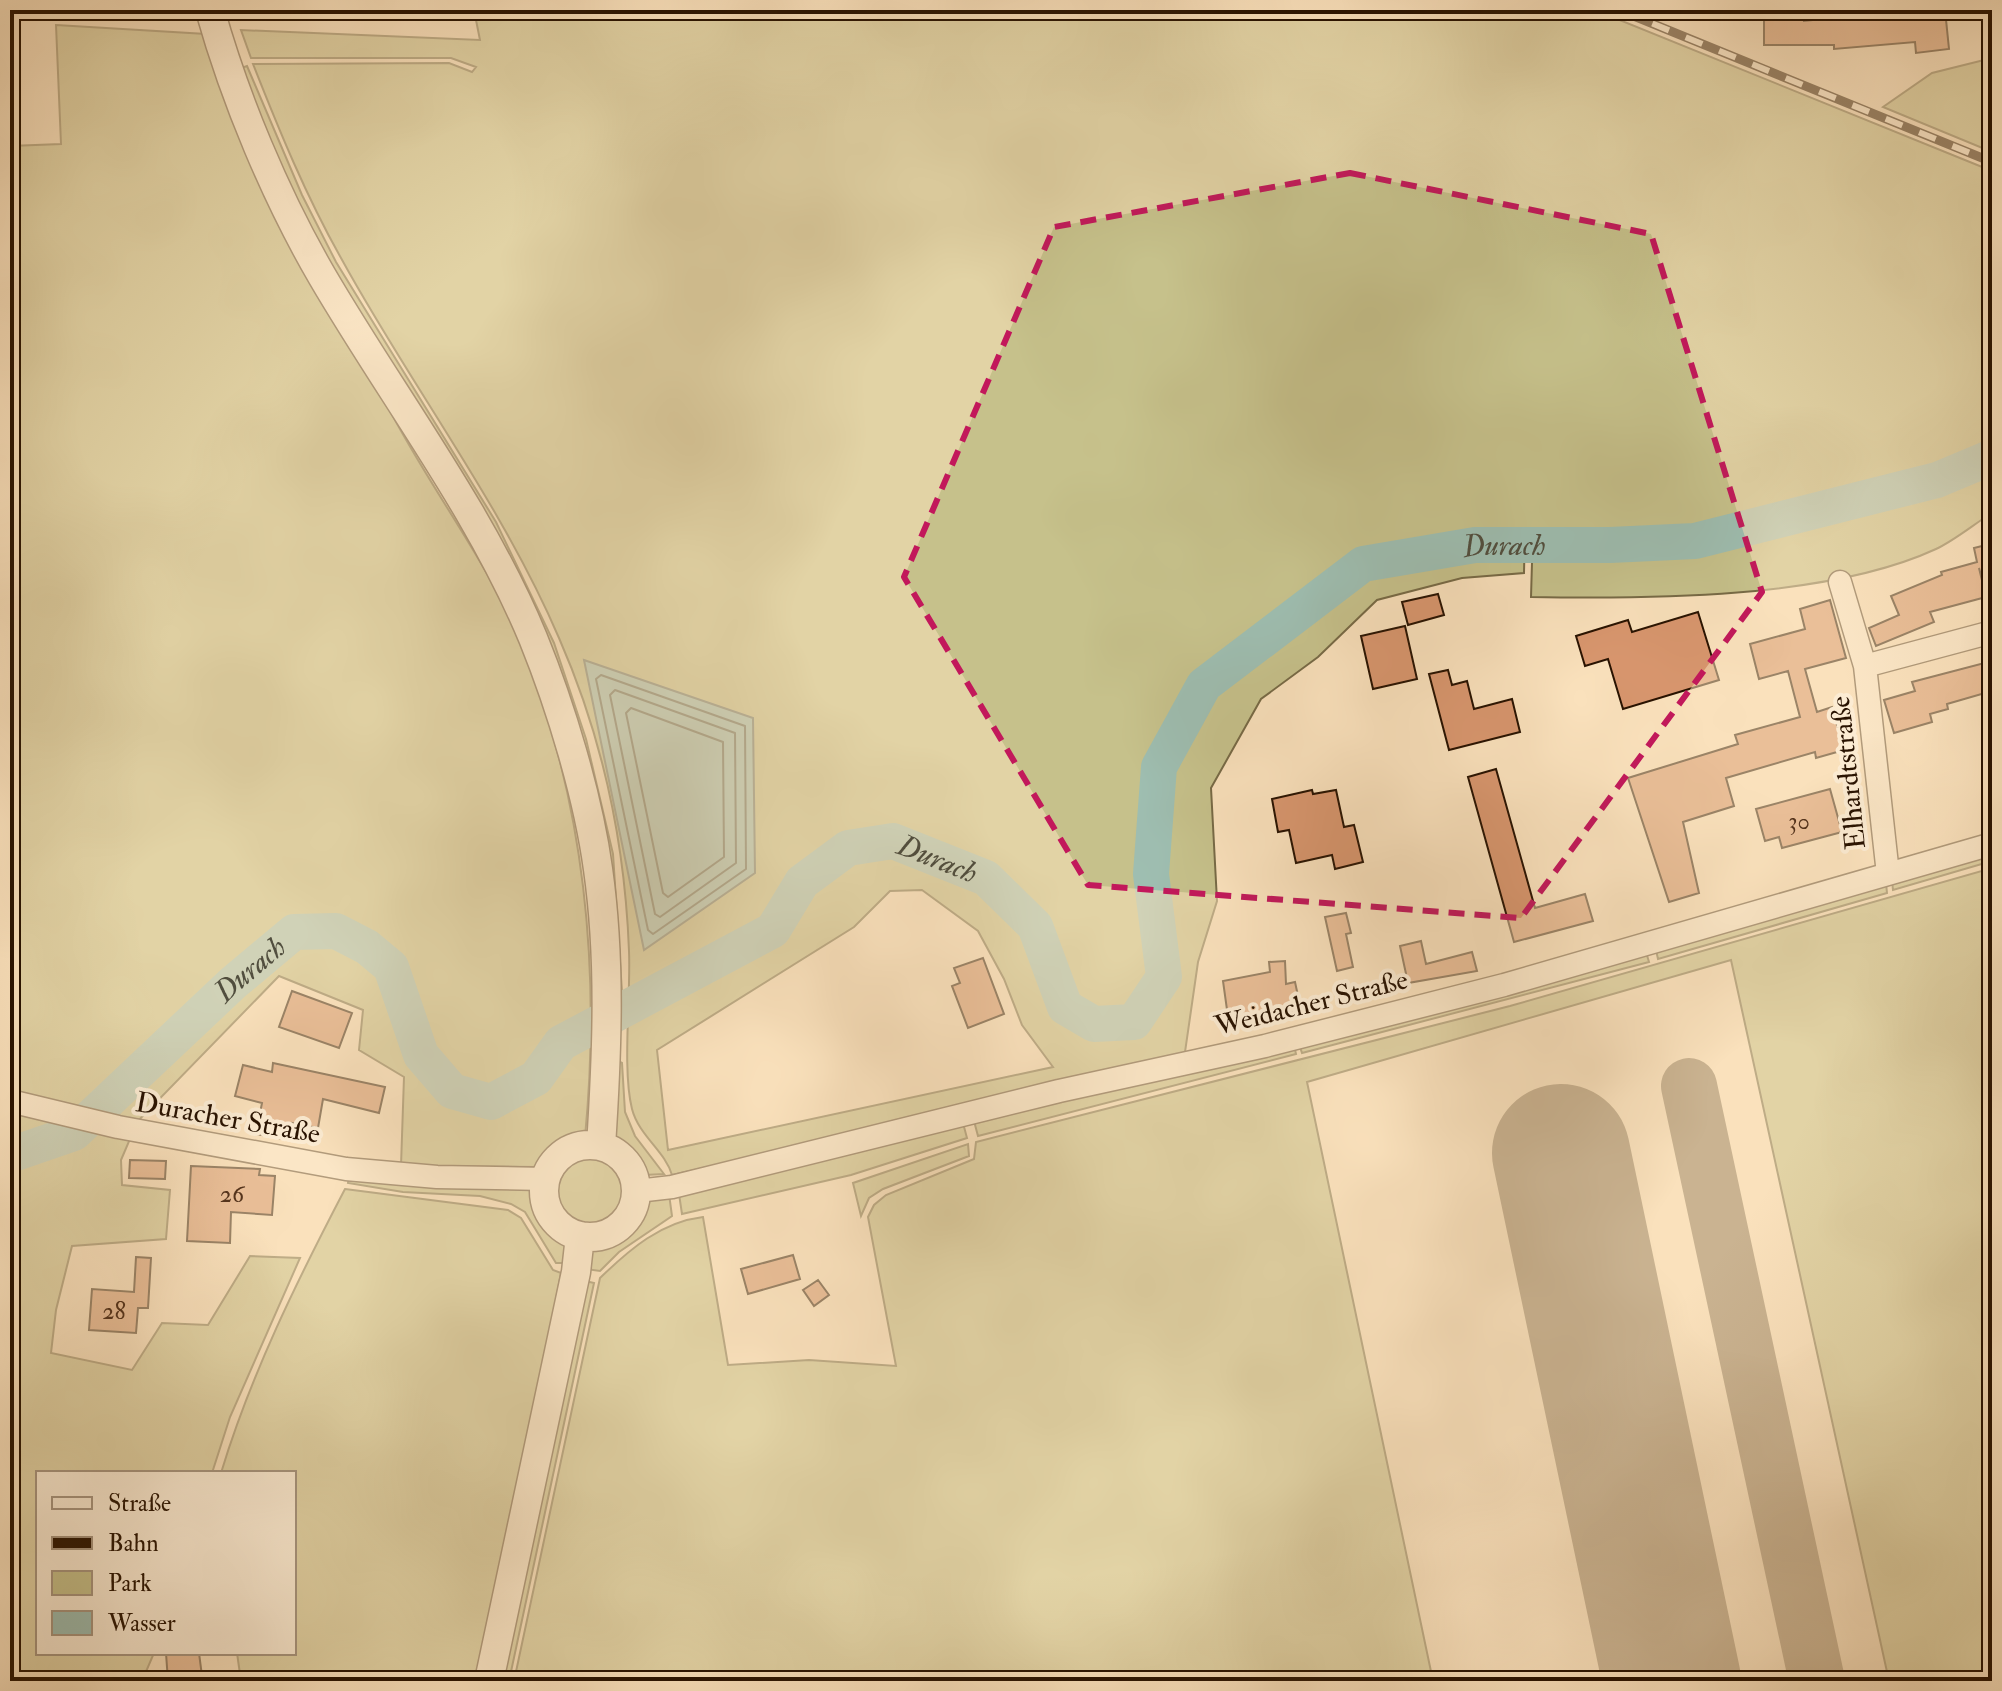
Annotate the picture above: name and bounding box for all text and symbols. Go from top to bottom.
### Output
water label: Durach [1459,526,1546,566]
street label: Elhardtstraße [1823,694,1874,851]
house number: 30 [1788,806,1810,837]
water label: Durach [891,826,983,892]
water label: Durach [206,929,294,1011]
street label: Weidacher Straße [1210,962,1412,1045]
street label: Duracher Straße [133,1085,323,1152]
house number: 26 [220,1179,246,1210]
house number: 28 [102,1296,126,1327]
legend [36,1471,296,1655]
text: Straße [108,1488,171,1519]
text: Bahn [108,1528,159,1559]
text: Park [108,1568,152,1599]
text: Wasser [107,1608,176,1639]

